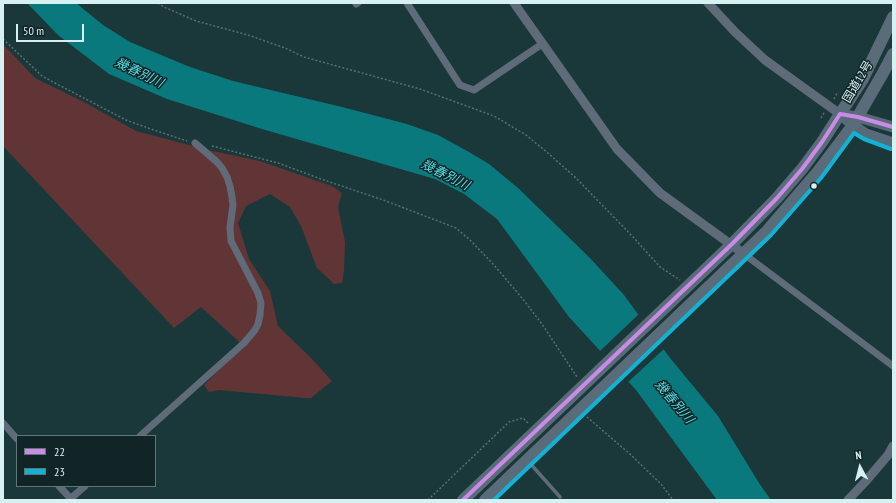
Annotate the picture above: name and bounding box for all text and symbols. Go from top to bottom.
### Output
scale bar [18,16,86,42]
text: 50 m [23,23,44,38]
water label: 幾春別川 [112,55,166,91]
street label: 国道12号 [840,58,876,106]
water label: 幾春別川 [418,156,472,194]
unlabelled marker [809,181,819,191]
water label: 幾春別川 [651,377,697,427]
legend [16,435,156,487]
text: 22 [54,444,65,459]
north arrow [840,447,880,487]
text: N [855,448,862,462]
text: 23 [54,464,65,479]

